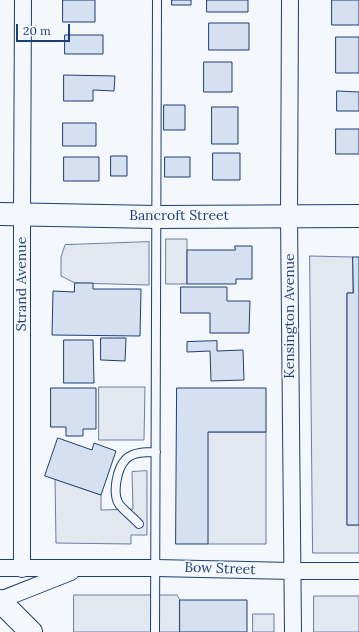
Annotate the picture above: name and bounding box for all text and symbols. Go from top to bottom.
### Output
scale bar [18,16,72,42]
text: 20 m [23,23,51,38]
street label: Bancroft Street [129,208,229,224]
street label: Strand Avenue [14,237,30,331]
street label: Kensington Avenue [282,253,298,379]
street label: Bow Street [184,559,256,579]

